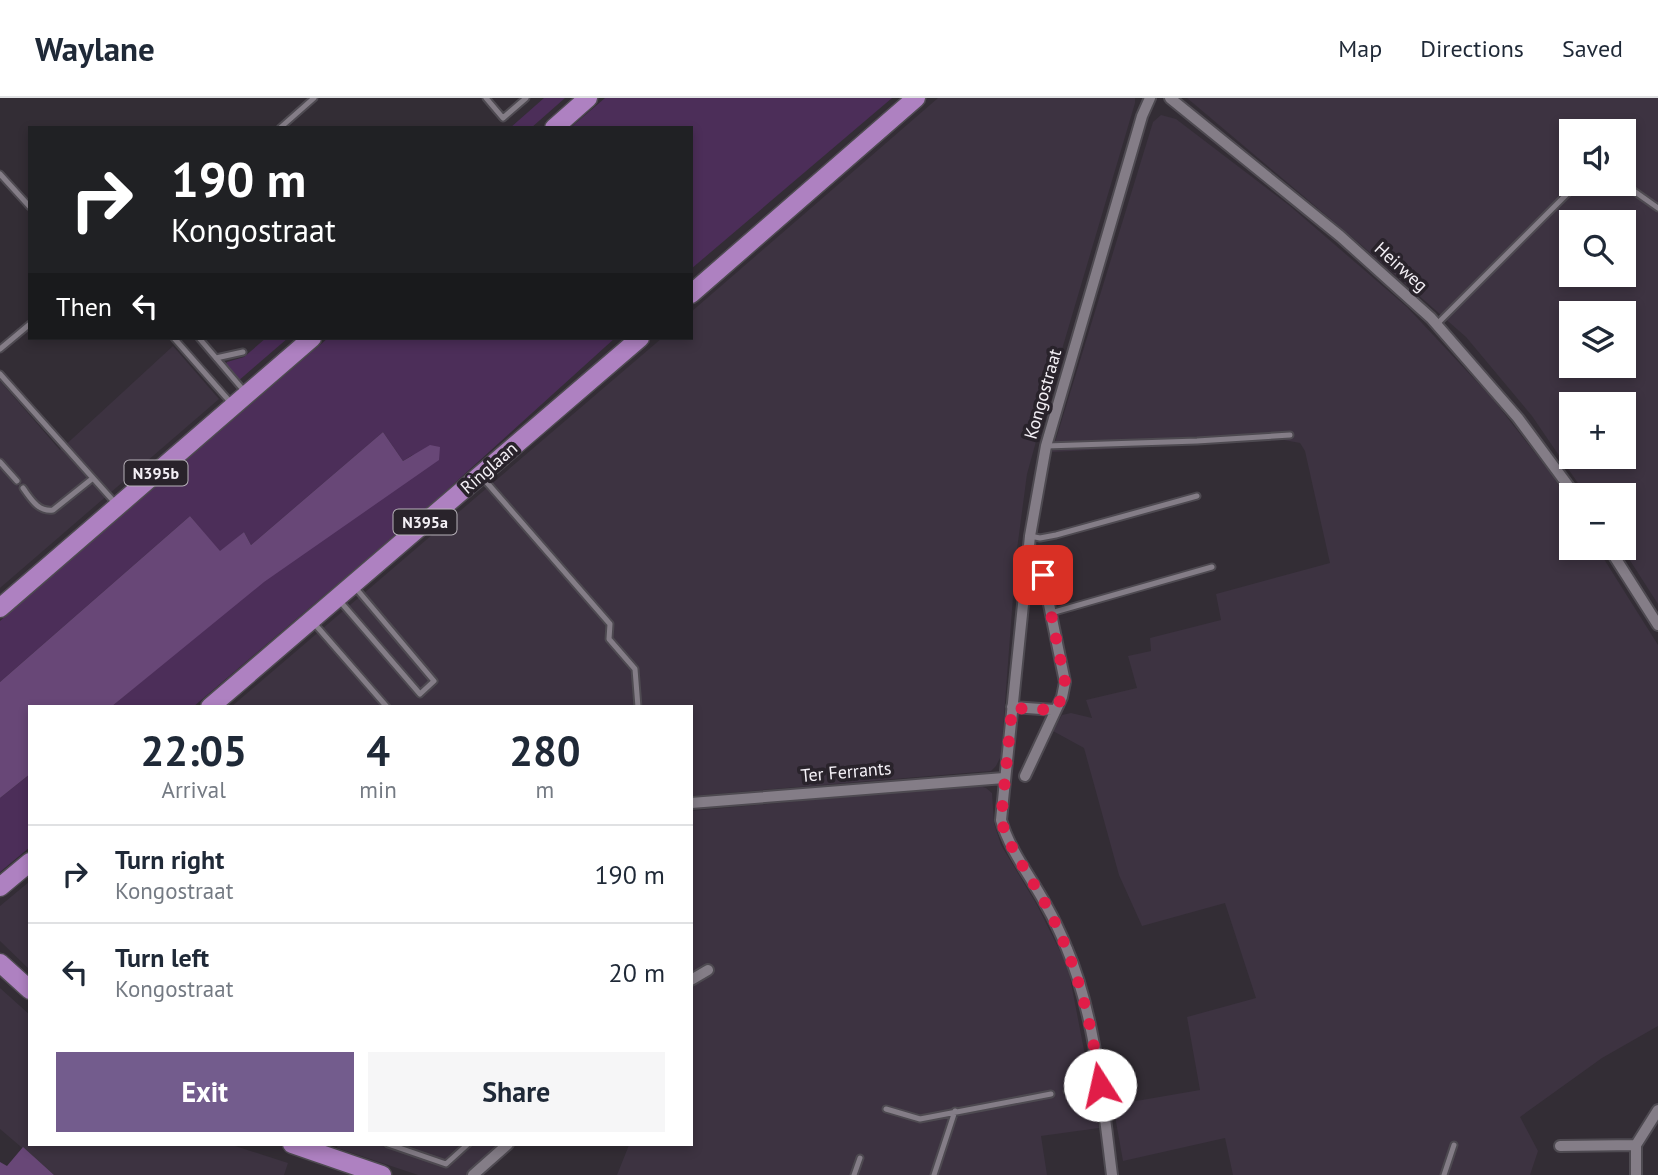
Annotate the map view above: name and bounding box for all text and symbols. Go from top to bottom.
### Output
text: Waylane [35,27,155,70]
text: Map [1338,33,1382,64]
text: Directions [1420,33,1524,64]
text: Saved [1562,33,1623,64]
map controls [1559,119,1636,560]
button: sound [1559,119,1636,196]
text: 190 m [171,147,306,211]
icon: right [56,154,147,245]
text: Kongostraat [171,209,336,251]
button: search [1559,210,1636,287]
street label: Heirweg [1370,237,1433,297]
icon: left [126,287,164,325]
text: Then [56,290,112,323]
button: layers [1559,301,1636,378]
street label: Kongostraat [1019,346,1066,442]
button: + [1559,392,1636,469]
street label: Ringlaan [455,437,522,499]
road number: N395b [124,460,188,486]
button: − [1559,483,1636,560]
road number: N395a [394,510,457,534]
pin [1013,545,1073,605]
icon: arrive [1024,556,1062,594]
text: 22:05 [140,723,247,778]
text: 4 [366,723,390,778]
text: 280 [509,723,581,778]
street label: Ter Ferrants [800,756,892,787]
text: Arrival [161,775,226,804]
text: min [359,775,397,804]
text: m [536,775,554,804]
text: Turn right [115,843,224,876]
icon: right [56,855,94,893]
text: 190 m [594,858,665,891]
text: Kongostraat [115,876,233,905]
text: Turn left [115,941,209,974]
icon: left [56,953,94,991]
text: 20 m [609,956,665,989]
text: Kongostraat [115,974,233,1003]
position arrow [1063,1048,1137,1122]
button: Exit [56,1052,354,1132]
button: Share [368,1052,665,1132]

